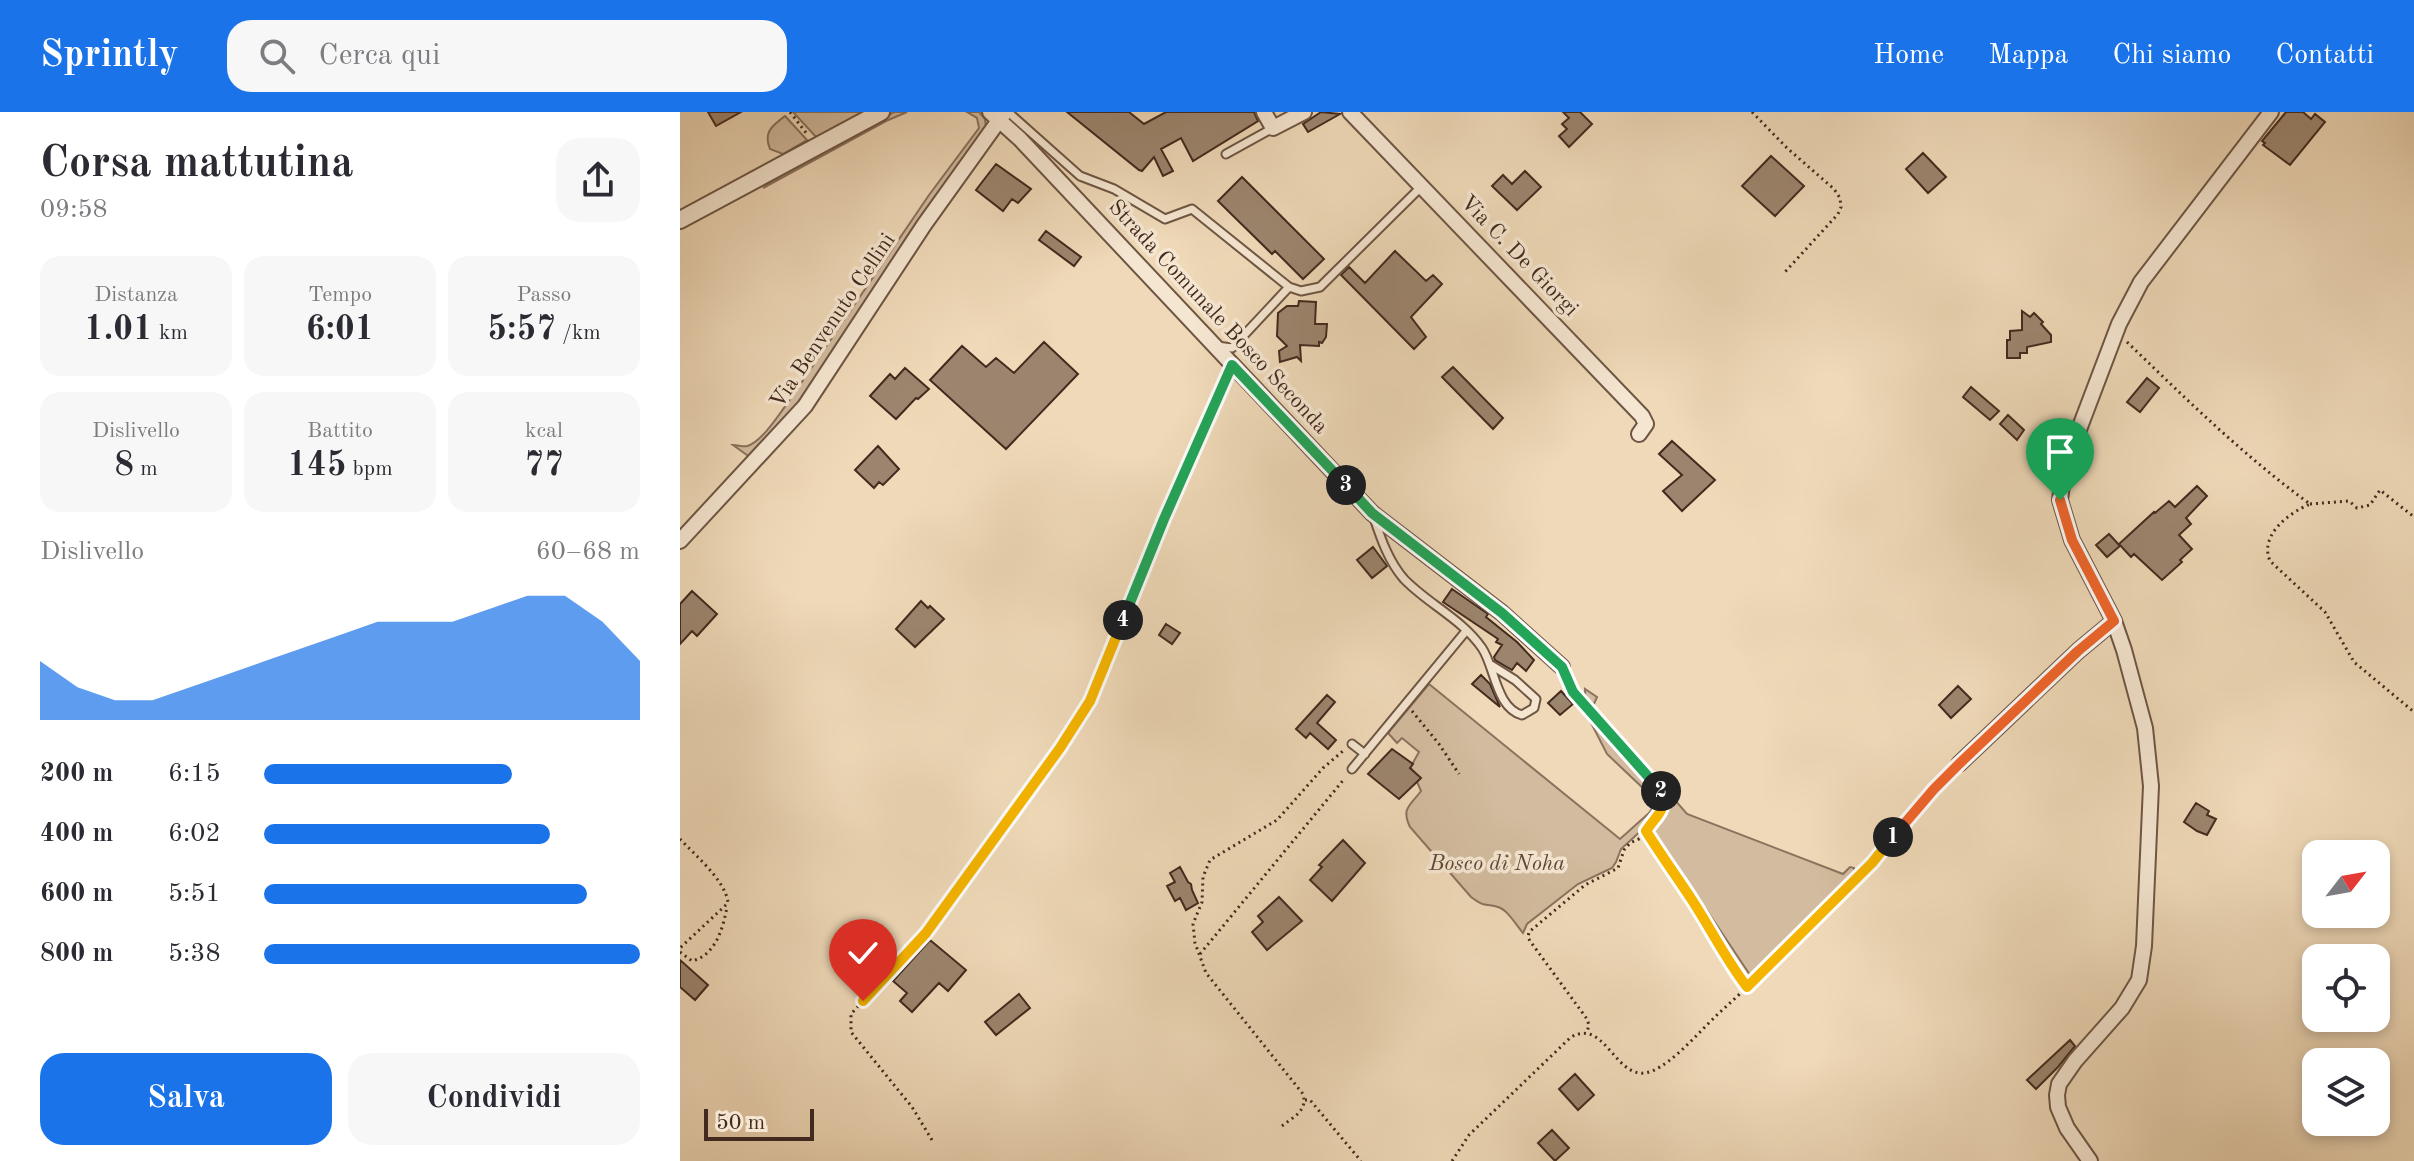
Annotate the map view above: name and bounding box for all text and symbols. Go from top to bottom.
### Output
search box [227,20,787,92]
icon: search [255,34,299,78]
text: Sprintly [40,37,179,75]
text: Cerca qui [319,41,440,71]
text: Home [1873,42,1944,70]
text: Mappa [1988,42,2068,70]
text: Chi siamo [2112,42,2231,70]
text: Contatti [2275,42,2374,70]
button: share [556,138,640,222]
text: Corsa mattutina [40,142,354,186]
street label: Via C. De Giorgi [1456,191,1582,321]
street label: Strada Comunale Bosco Seconda [1104,196,1332,438]
text: 09:58 [40,197,108,223]
street label: Via Benvenuto Cellini [766,229,900,412]
text: Distanza [94,284,178,306]
text: Tempo [308,284,372,306]
text: Passo [517,284,571,306]
text: 1.01 [84,313,153,347]
text: 6:01 [306,313,374,347]
text: 5:57 [487,313,556,347]
text: km [153,322,188,344]
text: /km [556,322,601,344]
pin [2026,418,2094,500]
text: Dislivello [92,420,180,442]
text: Battito [307,420,373,442]
text: kcal [525,420,563,442]
icon: arrive [2038,430,2082,474]
text: 8 [114,449,134,483]
text: 145 [287,449,346,483]
text: 77 [524,449,564,483]
text: m [134,458,158,480]
text: bpm [346,458,393,480]
pin: 3 [1326,465,1366,505]
text: 3 [1340,474,1352,496]
text: Dislivello [40,539,144,565]
text: 60–68 m [536,539,640,565]
pin: 4 [1103,600,1143,640]
text: 4 [1117,609,1129,631]
text: 200 m [40,761,113,787]
text: 6:15 [168,761,221,787]
pin: 2 [1641,771,1681,811]
text: 2 [1655,780,1667,802]
pin: 1 [1873,817,1913,857]
text: 400 m [40,821,113,847]
text: 6:02 [168,821,221,847]
text: 1 [1887,826,1899,848]
north arrow [2302,840,2390,928]
map controls [2302,840,2390,1136]
park label: Bosco di Noha [1428,853,1565,875]
text: 600 m [40,881,113,907]
text: 5:51 [168,881,221,907]
pin [829,919,897,1001]
icon: check [841,931,885,975]
text: 800 m [40,941,113,967]
text: 5:38 [168,941,221,967]
button: locate [2302,944,2390,1032]
button: layers [2302,1048,2390,1136]
button: Salva [40,1053,332,1145]
button: Condividi [348,1053,640,1145]
scale bar [704,1105,814,1141]
text: 50 m [716,1112,765,1134]

